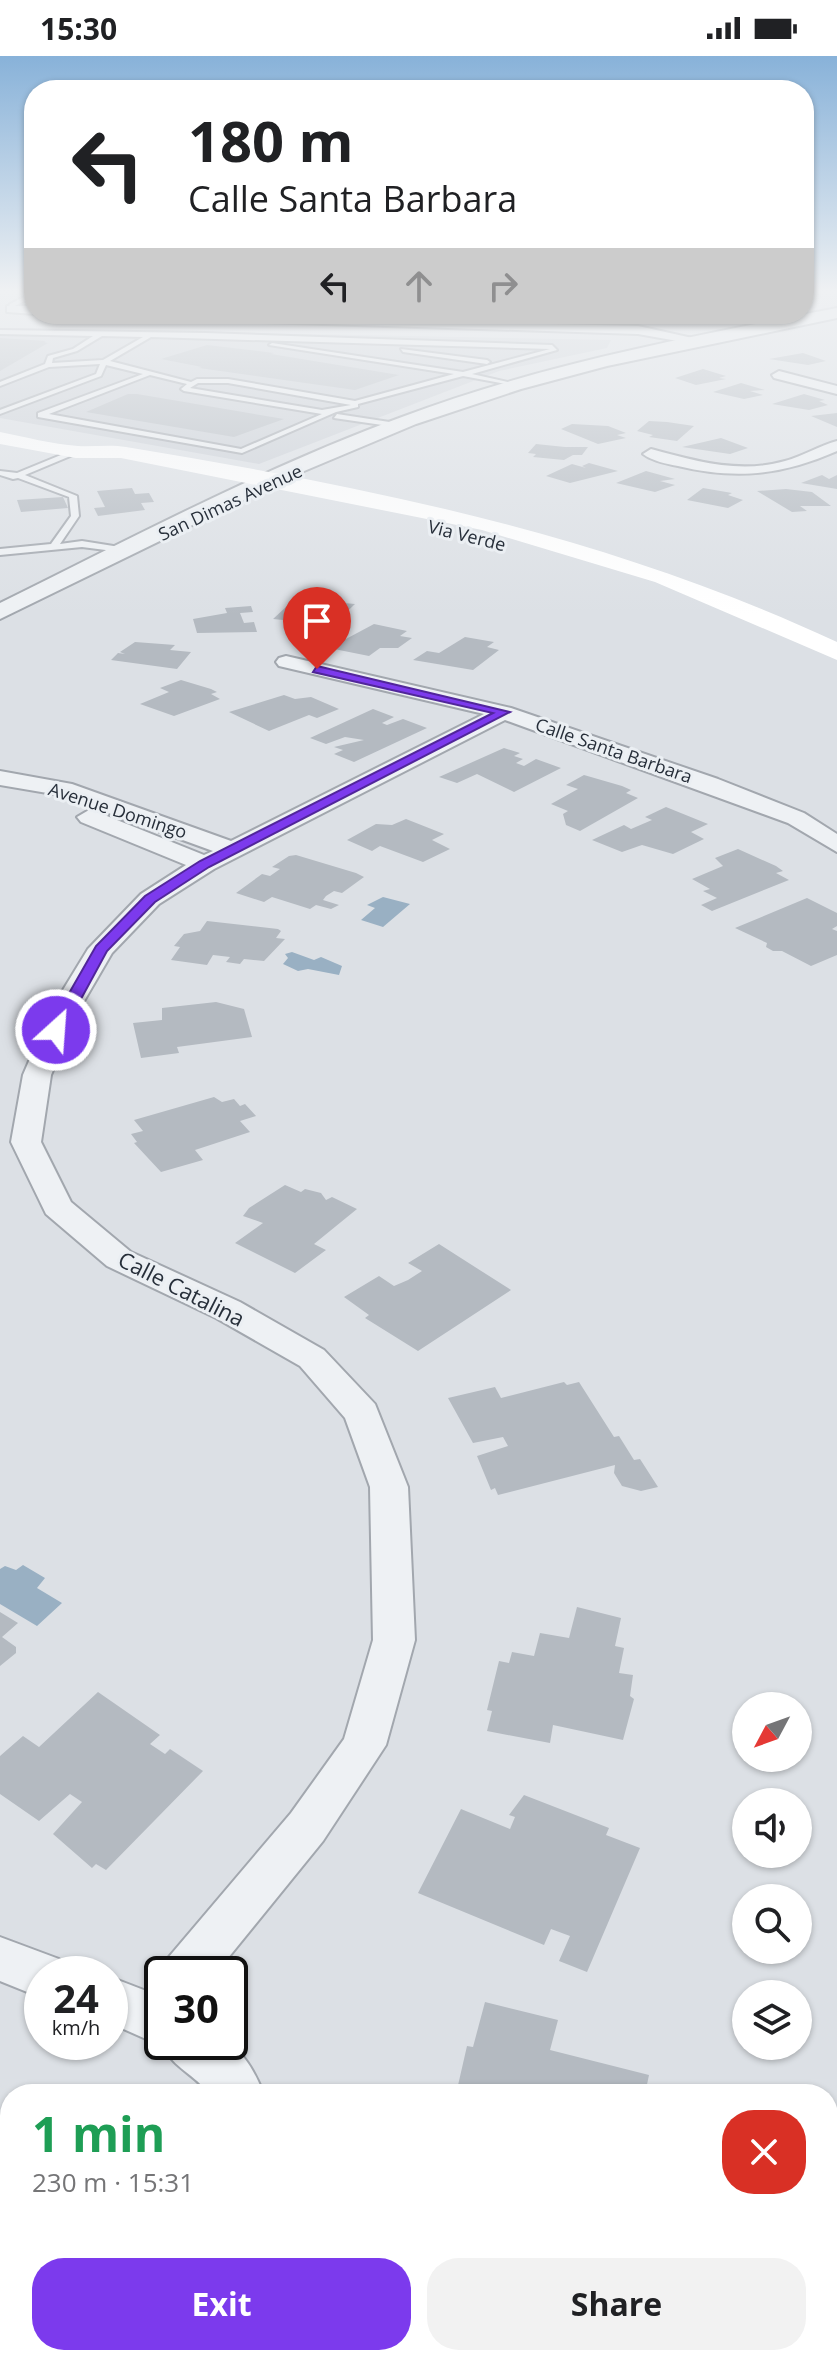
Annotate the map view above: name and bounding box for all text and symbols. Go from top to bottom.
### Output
text: 15:30 [40,8,117,49]
text: 180 m [188,102,354,178]
icon: left [56,112,160,216]
text: Calle Santa Barbara [188,174,517,223]
icon: left [313,264,357,308]
icon: ahead [397,264,441,308]
icon: right [481,264,525,308]
street label: San Dimas Avenue [154,458,306,546]
street label: Via Verde [426,514,508,556]
pin [283,587,351,669]
icon: arrive [295,599,339,643]
street label: Calle Santa Barbara [532,712,696,788]
street label: Avenue Domingo [46,776,190,844]
position arrow [14,988,98,1072]
street label: Calle Catalina [114,1243,250,1333]
north arrow [732,1692,812,1772]
map controls [732,1692,812,2060]
button: sound [732,1788,812,1868]
button: search [732,1884,812,1964]
speed limit sign: 30 [144,1956,248,2060]
text: 24 [53,1970,99,2025]
button: layers [732,1980,812,2060]
text: km/h [52,2014,100,2041]
text: 1 min [32,2101,165,2166]
button: close [722,2110,806,2194]
text: 230 m · 15:31 [32,2164,194,2200]
button: Exit [32,2258,411,2350]
button: Share [427,2258,806,2350]

